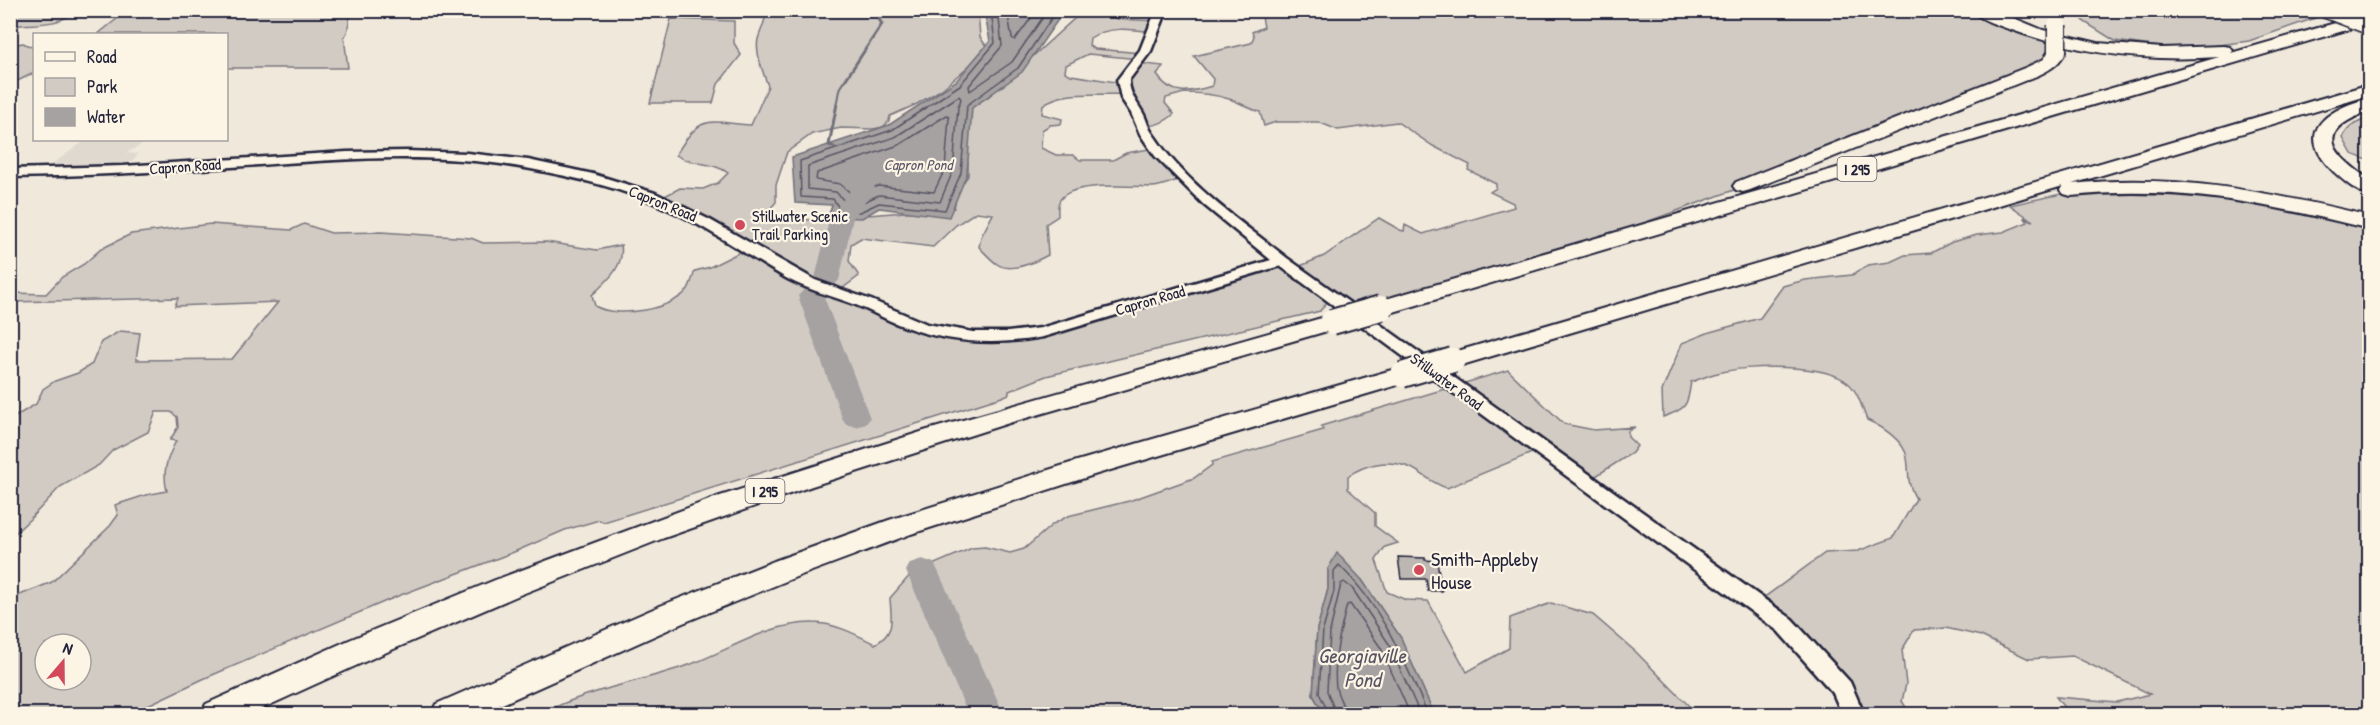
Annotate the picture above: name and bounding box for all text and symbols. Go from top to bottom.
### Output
legend [33,33,228,141]
text: Road [87,44,117,69]
text: Park [87,74,118,99]
text: Water [87,104,125,129]
street label: Capron Road [148,153,222,179]
water label: Capron Pond [884,154,954,175]
road number: I 295 [1838,157,1876,181]
street label: Capron Road [626,179,700,227]
place label: Stillwater Scenic Trail Parking [752,205,848,245]
marker: Stillwater Scenic Trail Parking [733,218,747,232]
street label: Capron Road [1113,280,1187,320]
street label: Stillwater Road [1406,347,1488,415]
road number: I 295 [746,479,784,503]
place label: Smith-Appleby House [1431,545,1538,595]
marker: Smith-Appleby House [1412,563,1426,577]
north arrow [33,632,93,692]
text: N [60,636,76,660]
water label: Georgiaville Pond [1318,641,1408,694]

